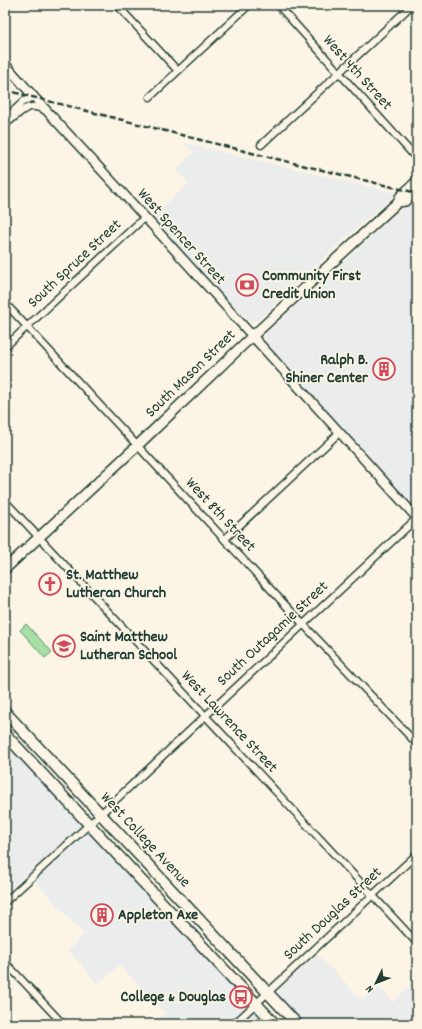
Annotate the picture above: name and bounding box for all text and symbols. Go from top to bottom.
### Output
street label: West 4th Street [317,30,397,116]
street label: West Spencer Street [131,183,231,291]
street label: South Spruce Street [23,214,127,314]
place label: Community First Credit Union [262,265,361,306]
bank icon: Community First Credit Union [234,272,260,298]
street label: South Mason Street [140,324,242,423]
place label: Ralph B. Shiner Center [285,349,369,390]
building icon: Ralph B. Shiner Center [371,356,397,382]
street label: West 8th Street [179,473,261,558]
place label: St. Matthew Lutheran Church [66,564,166,605]
church icon: St. Matthew Lutheran Church [37,571,63,597]
street label: South Outagamie Street [212,576,334,692]
place label: Saint Matthew Lutheran School [80,626,177,667]
school or university icon: Saint Matthew Lutheran School [51,633,77,659]
street label: West Lawrence Street [175,665,283,779]
street label: West College Avenue [94,787,196,893]
street label: South Douglas Street [278,862,388,966]
building icon: Appleton Axe [89,902,115,928]
place label: Appleton Axe [118,904,198,927]
north arrow [356,963,396,1003]
text: N [362,981,378,996]
bus stop icon: College & Douglas [228,984,254,1010]
place label: College & Douglas [121,986,226,1009]

